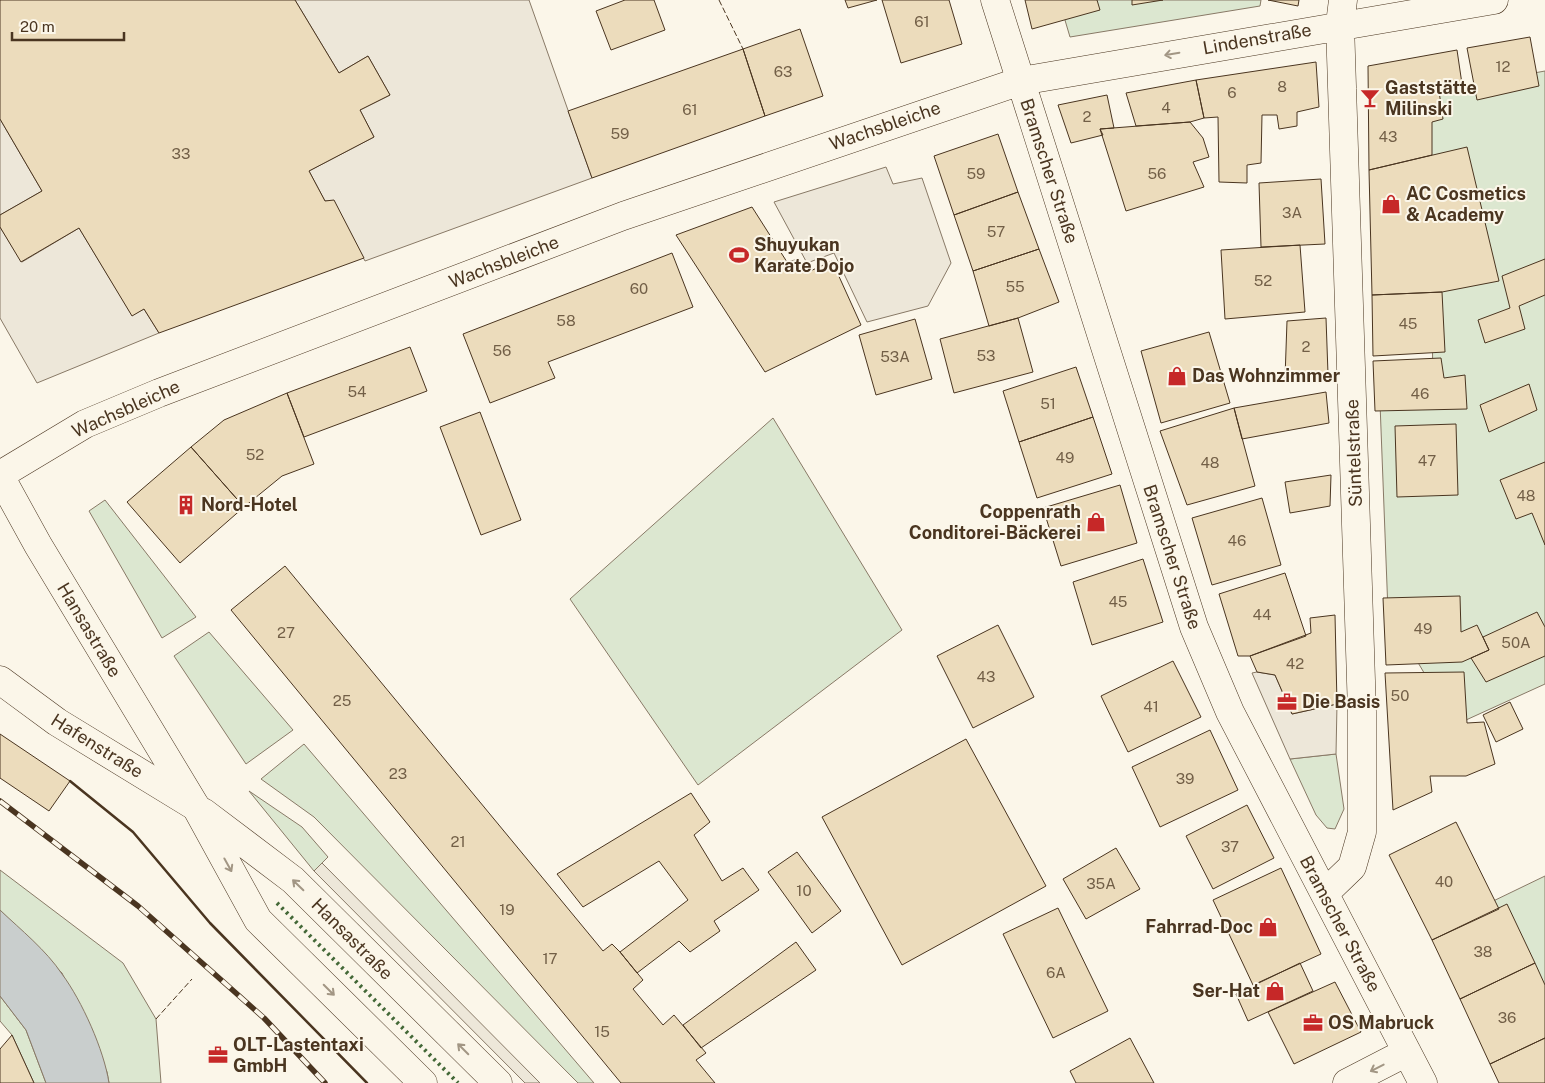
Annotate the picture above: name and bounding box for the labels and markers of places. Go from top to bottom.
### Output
place label: Gaststätte Milinski [1385,77,1477,119]
bar icon: Gaststätte Milinski [1359,87,1381,109]
place label: AC Cosmetics & Academy [1406,183,1526,225]
shop icon: AC Cosmetics & Academy [1380,193,1402,215]
place label: Shuyukan Karate Dojo [754,234,854,276]
sports icon: Shuyukan Karate Dojo [728,244,750,266]
shop icon: Das Wohnzimmer [1166,365,1188,387]
place label: Das Wohnzimmer [1192,365,1341,386]
building icon: Nord-Hotel [175,494,197,516]
place label: Nord-Hotel [201,494,298,515]
place label: Coppenrath Conditorei-Bäckerei [909,501,1081,543]
shop icon: Coppenrath Conditorei-Bäckerei [1085,511,1107,533]
office icon: Die Basis [1276,691,1298,713]
place label: Die Basis [1302,691,1380,712]
place label: Fahrrad-Doc [1145,916,1253,937]
shop icon: Fahrrad-Doc [1257,916,1279,938]
place label: Ser-Hat [1192,980,1260,1001]
shop icon: Ser-Hat [1264,980,1286,1002]
office icon: OS Mabruck [1302,1012,1324,1034]
place label: OS Mabruck [1328,1012,1435,1033]
place label: OLT-Lastentaxi GmbH [233,1034,364,1076]
office icon: OLT-Lastentaxi GmbH [207,1044,229,1066]

